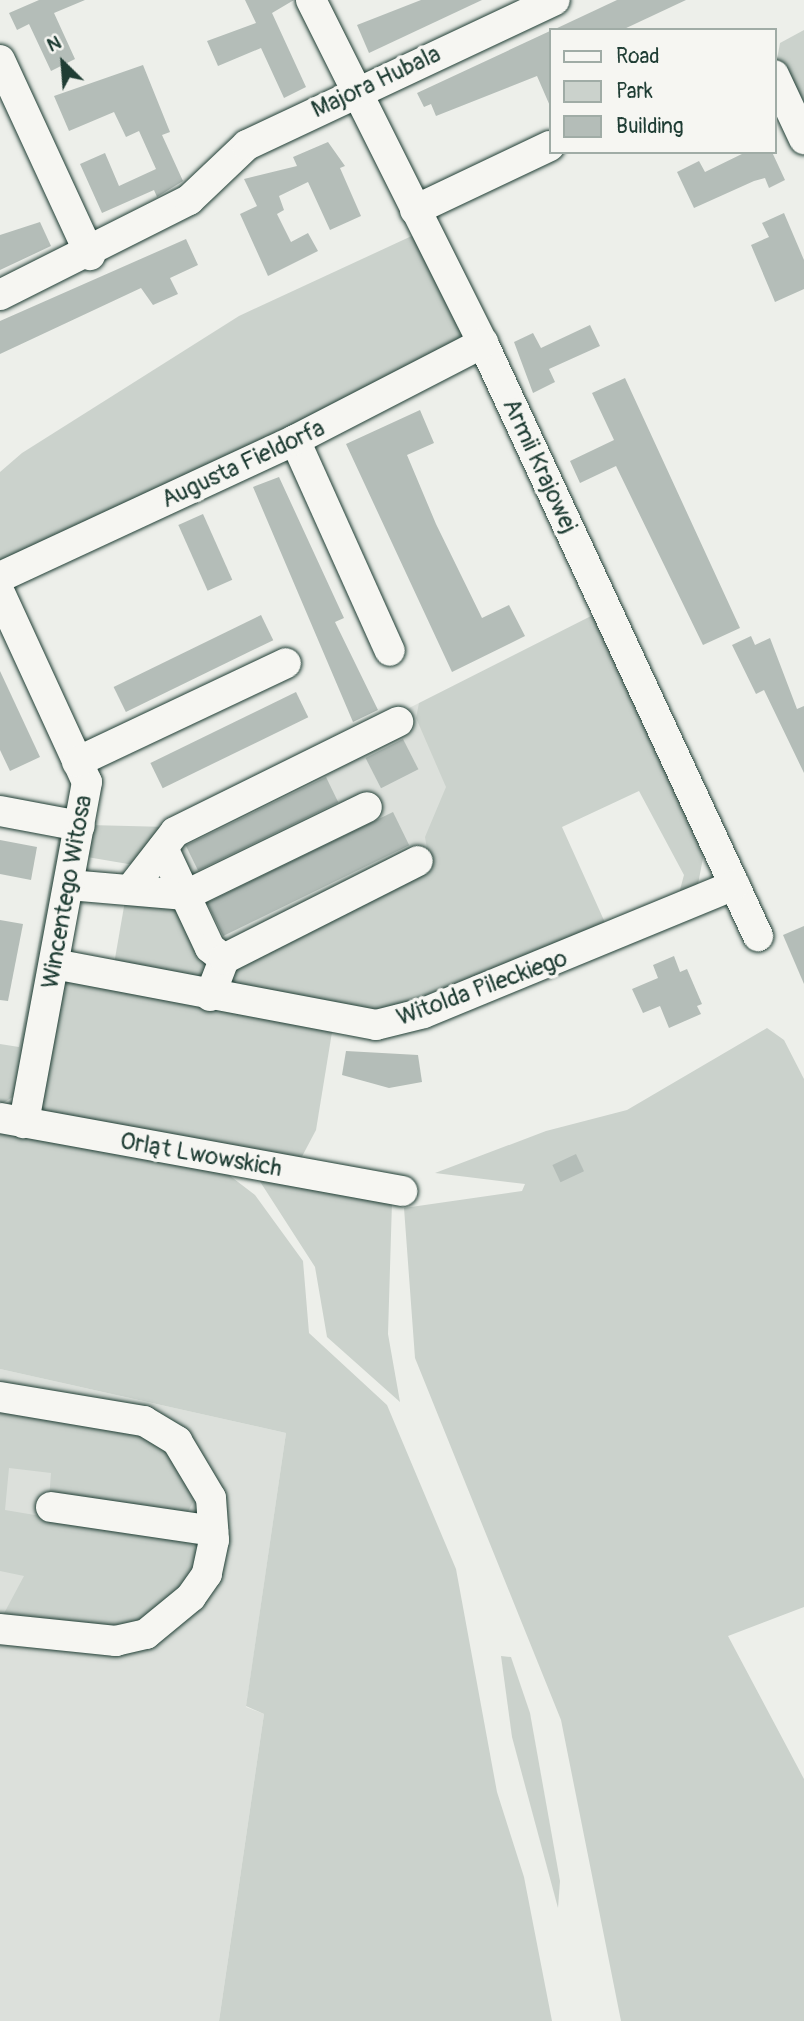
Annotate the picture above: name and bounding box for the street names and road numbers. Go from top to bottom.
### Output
street label: Majora Hubala [307,40,445,124]
street label: Armii Krajowej [496,394,584,538]
street label: Augusta Fieldorfa [157,414,329,514]
street label: Wincentego Witosa [36,793,98,991]
street label: Witolda Pileckiego [393,944,571,1032]
street label: Orląt Lwowskich [118,1127,284,1183]

